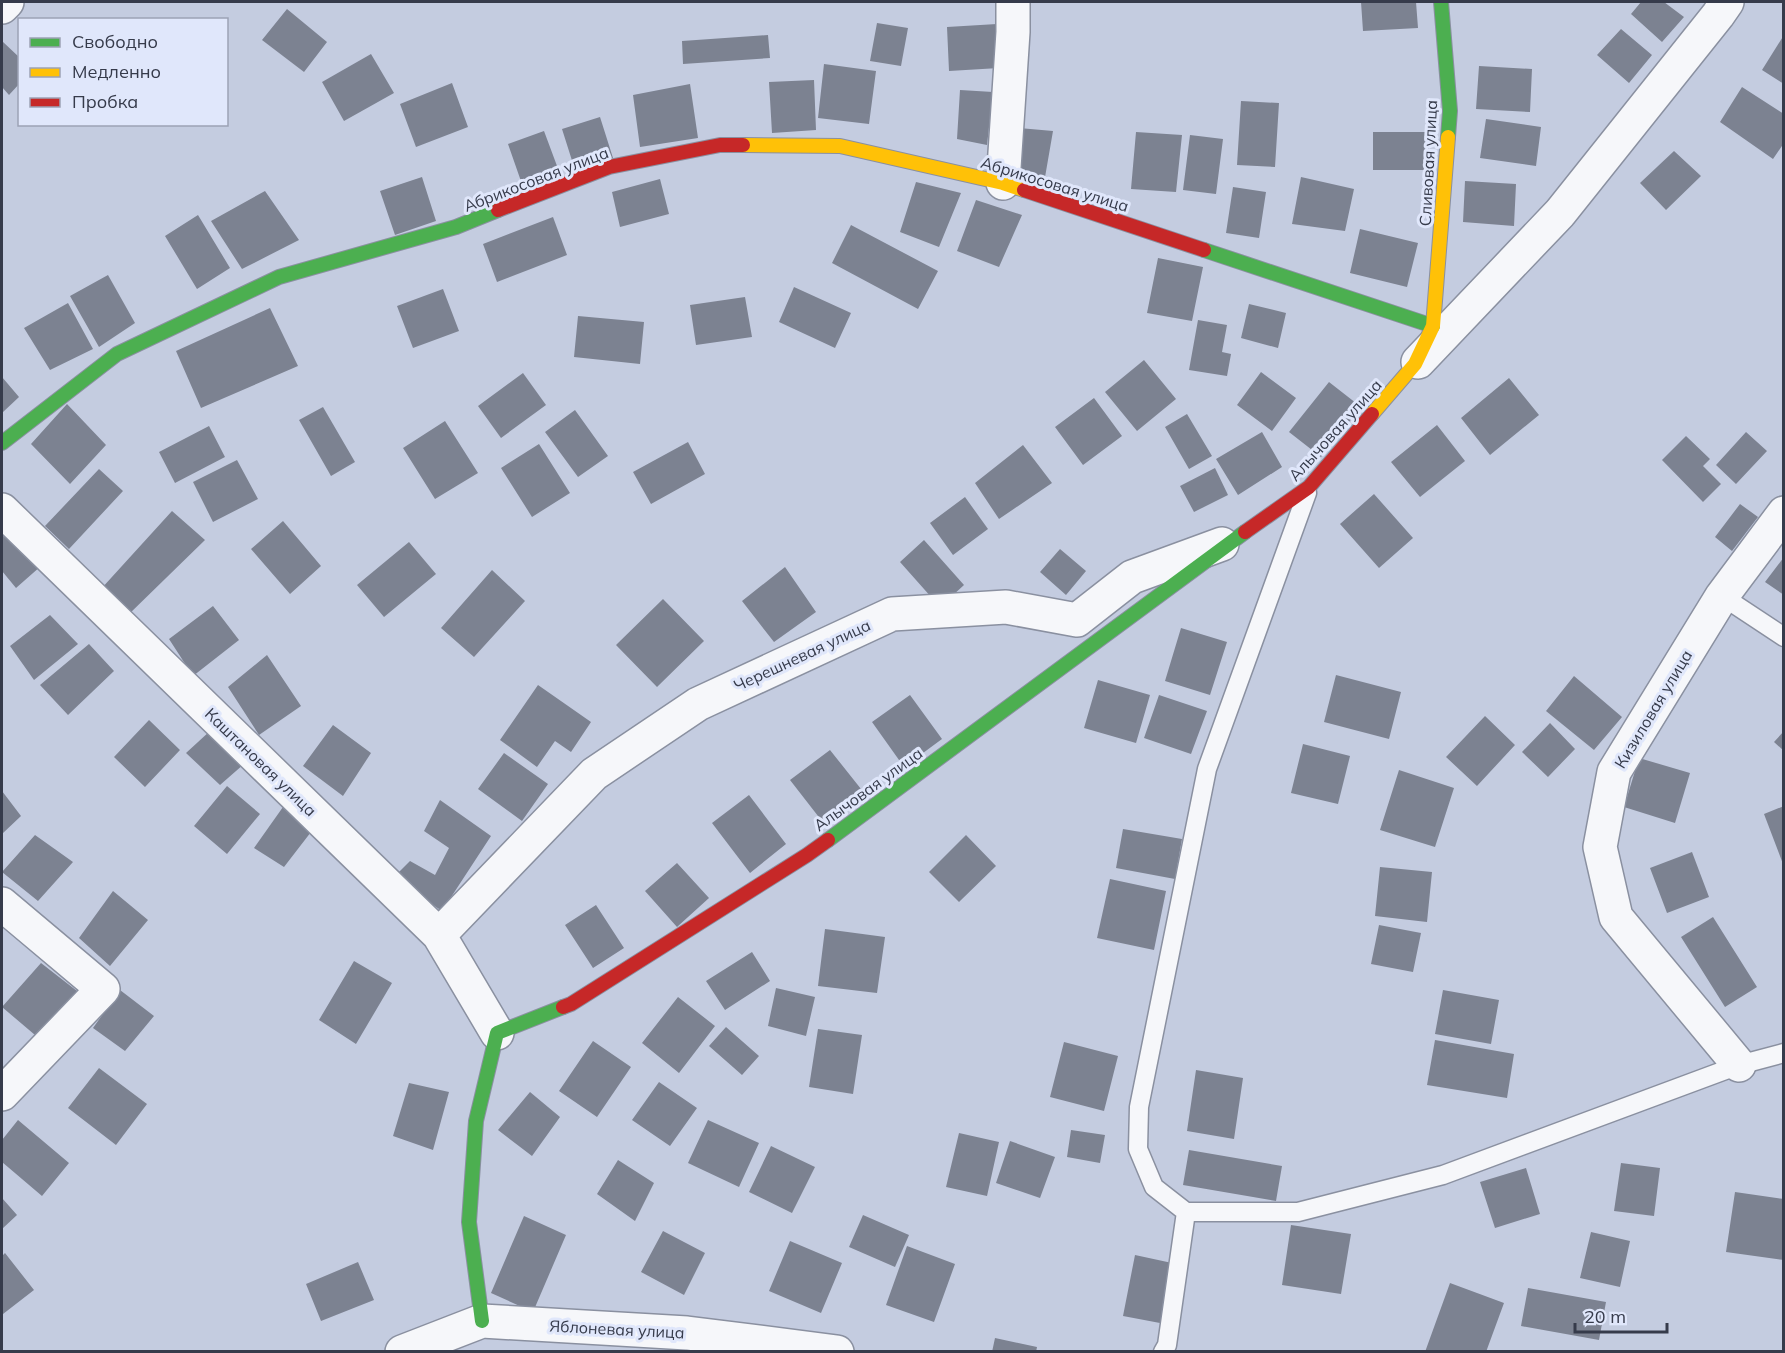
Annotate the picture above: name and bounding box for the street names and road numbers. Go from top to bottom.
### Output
street label: Сливовая улица [1415,99,1441,227]
street label: Абрикосовая улица [461,142,611,216]
street label: Абрикосовая улица [979,152,1131,216]
street label: Алычовая улица [1284,375,1386,485]
street label: Черешневая улица [731,615,873,695]
street label: Кизиловая улица [1610,646,1696,772]
street label: Каштановая улица [201,704,321,820]
street label: Алычовая улица [810,743,926,835]
street label: Яблоневая улица [549,1315,685,1343]

